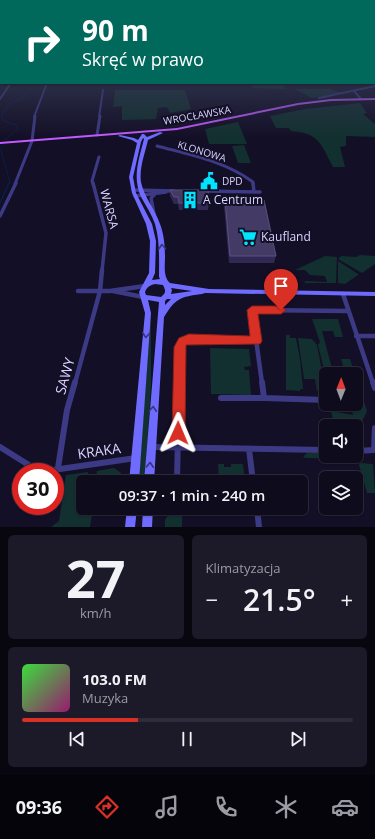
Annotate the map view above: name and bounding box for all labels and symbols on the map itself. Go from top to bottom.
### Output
street label: WROCŁAWSKA [162,102,232,128]
street label: KLONOWA [176,137,229,165]
public building icon: DPD [199,171,219,191]
place label: DPD [222,174,243,188]
street label: WARSA [96,187,123,231]
building icon: A Centrum [180,190,200,210]
place label: A Centrum [203,191,263,208]
supermarket icon: Kaufland [238,227,258,247]
place label: Kaufland [261,228,311,245]
one-way arrow [157,244,166,250]
pin [264,269,298,310]
one-way arrow [142,332,151,338]
street label: SAWY [50,355,79,396]
north arrow [319,367,363,411]
one-way arrow [149,406,158,412]
position arrow [157,412,199,454]
street label: KRAKA [76,438,122,463]
one-way arrow [146,462,154,468]
speed limit sign: 30 [12,463,64,515]

